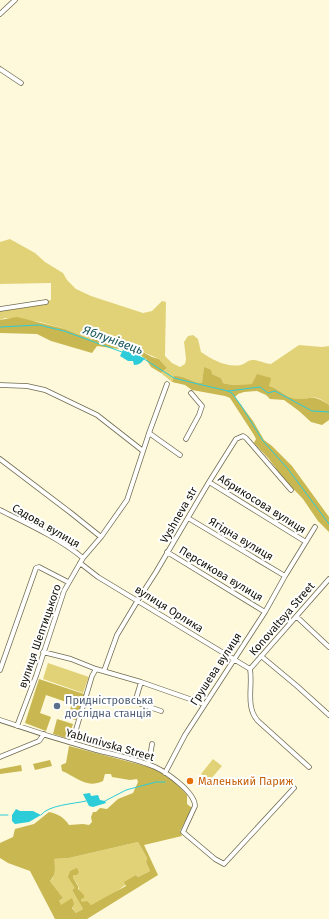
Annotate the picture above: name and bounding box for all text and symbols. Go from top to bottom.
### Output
water label: Яблунівець [80,322,145,357]
street label: Абрикосова вулиця [216,472,308,536]
street label: Vyshneva str [158,484,201,545]
street label: Садова вулиця [10,501,82,551]
street label: Ягідна вулиця [206,515,276,563]
street label: Персикова вулиця [177,544,265,604]
street label: Konovaltsya Street [247,580,317,658]
street label: вулиця Шептицького [16,582,64,690]
street label: вулиця Орлика [132,583,206,635]
street label: Грушева вулиця [188,630,244,708]
place label: Придністровська дослідна станція [65,694,153,720]
marker: Придністровська дослідна станція [52,701,62,711]
street label: Yablunivska Street [64,726,156,764]
place label: Маленький Париж [198,775,293,788]
marker: Маленький Париж [185,776,195,786]

